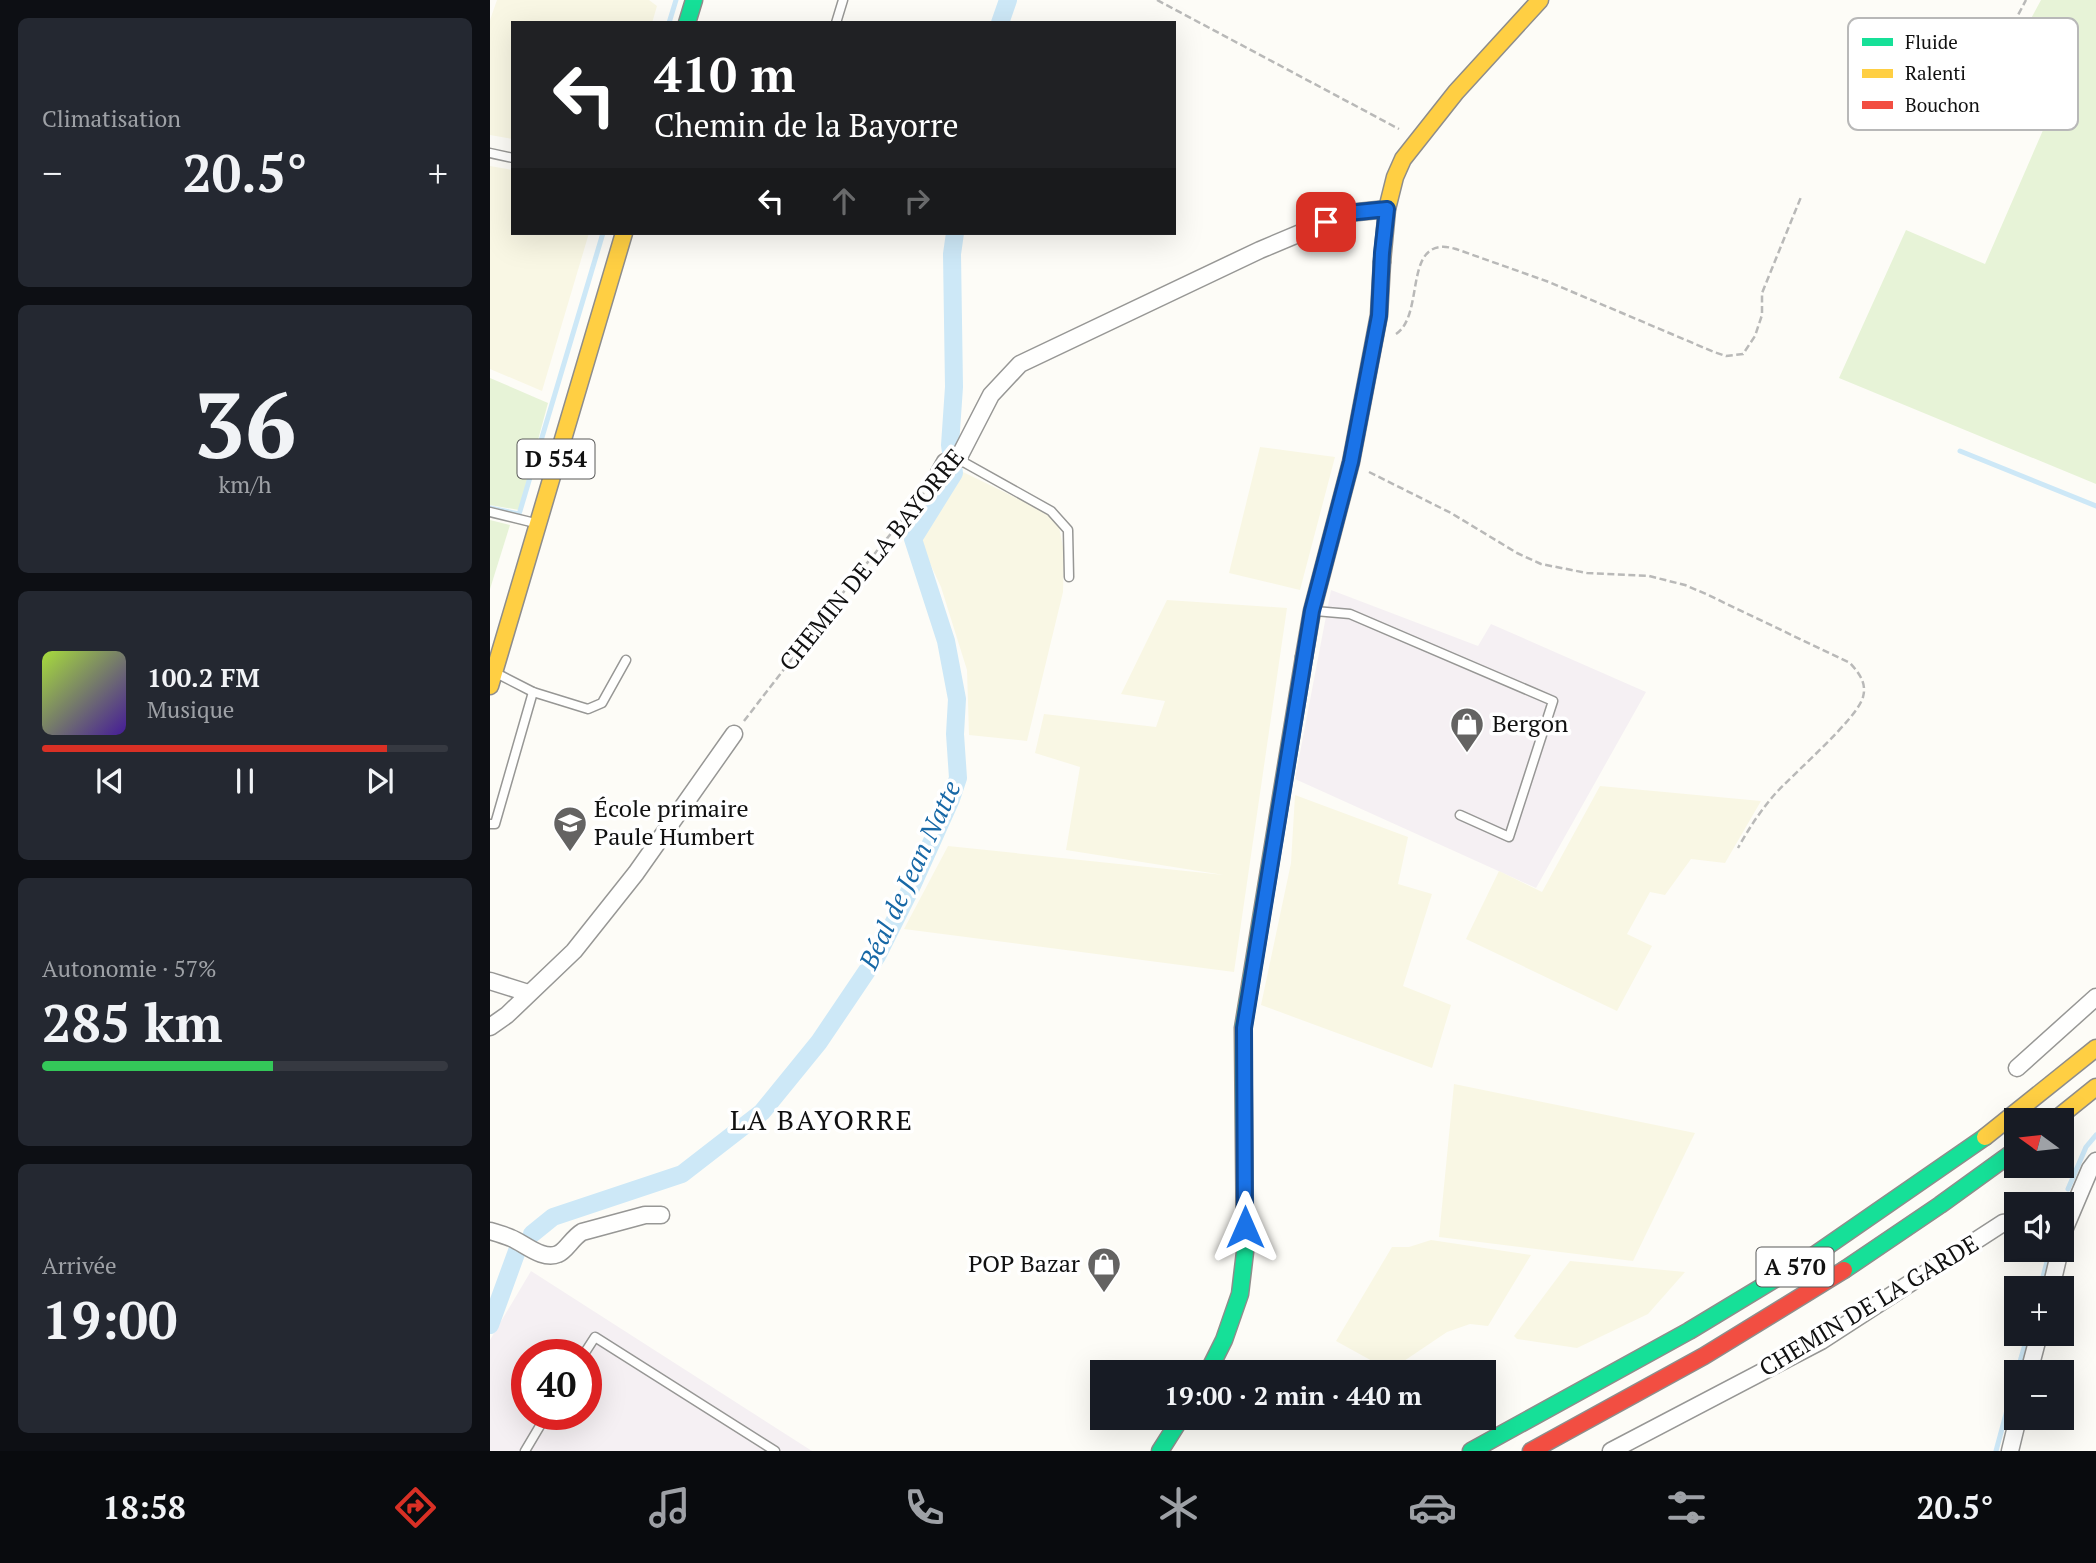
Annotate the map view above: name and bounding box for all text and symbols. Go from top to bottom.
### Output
legend [1848,18,2078,130]
text: Fluide [1905,29,1958,54]
text: 410 m [654,41,796,106]
icon: left [539,49,630,140]
text: Ralenti [1905,60,1966,85]
text: Bouchon [1905,92,1980,117]
text: Climatisation [42,103,181,134]
text: Chemin de la Bayorre [654,104,959,146]
text: 20.5° [182,138,308,207]
text: − [42,148,62,198]
text: + [428,148,448,198]
icon: left [752,182,790,220]
icon: ahead [825,182,863,220]
icon: right [898,182,936,220]
pin [1296,192,1356,252]
icon: arrive [1307,203,1345,241]
text: 36 [194,363,296,484]
road number: D 554 [518,440,594,478]
street label: CHEMIN DE LA BAYORRE [772,442,971,677]
text: km/h [218,469,272,500]
text: 100.2 FM [147,660,260,694]
text: Musique [147,694,234,725]
shop icon: Bergon [1448,705,1486,754]
place label: Bergon [1492,707,1568,739]
icon: previous [91,762,129,800]
icon: pause [226,762,264,800]
icon: next [361,762,399,800]
water label: Béal de Jean Natte [850,775,968,975]
place label: École primaire Paule Humbert [594,792,755,852]
school or university icon: École primaire Paule Humbert [551,804,589,853]
text: Autonomie · 57% [42,953,217,984]
text: 285 km [42,988,223,1057]
district label: LA BAYORRE [730,1101,914,1138]
north arrow [2004,1108,2074,1178]
map controls [2004,1108,2074,1430]
position arrow [1208,1190,1282,1264]
button: sound [2004,1192,2074,1262]
street label: CHEMIN DE LA GARDE [1753,1227,1984,1383]
shop icon: POP Bazar [1085,1245,1123,1294]
place label: POP Bazar [968,1247,1081,1279]
road number: A 570 [1756,1248,1834,1286]
text: Arrivée [42,1250,117,1281]
button: + [2004,1276,2074,1346]
text: 19:00 [42,1285,177,1354]
speed limit sign: 40 [511,1339,602,1430]
button: − [2004,1360,2074,1430]
text: 19:00 · 2 min · 440 m [1164,1378,1422,1412]
icon: directions [391,1483,440,1532]
icon: music [645,1483,694,1532]
icon: phone [900,1483,949,1532]
icon: climate [1154,1483,1203,1532]
icon: car [1408,1483,1457,1532]
icon: filters [1662,1483,1711,1532]
text: 18:58 [103,1486,186,1528]
text: 20.5° [1916,1486,1993,1528]

